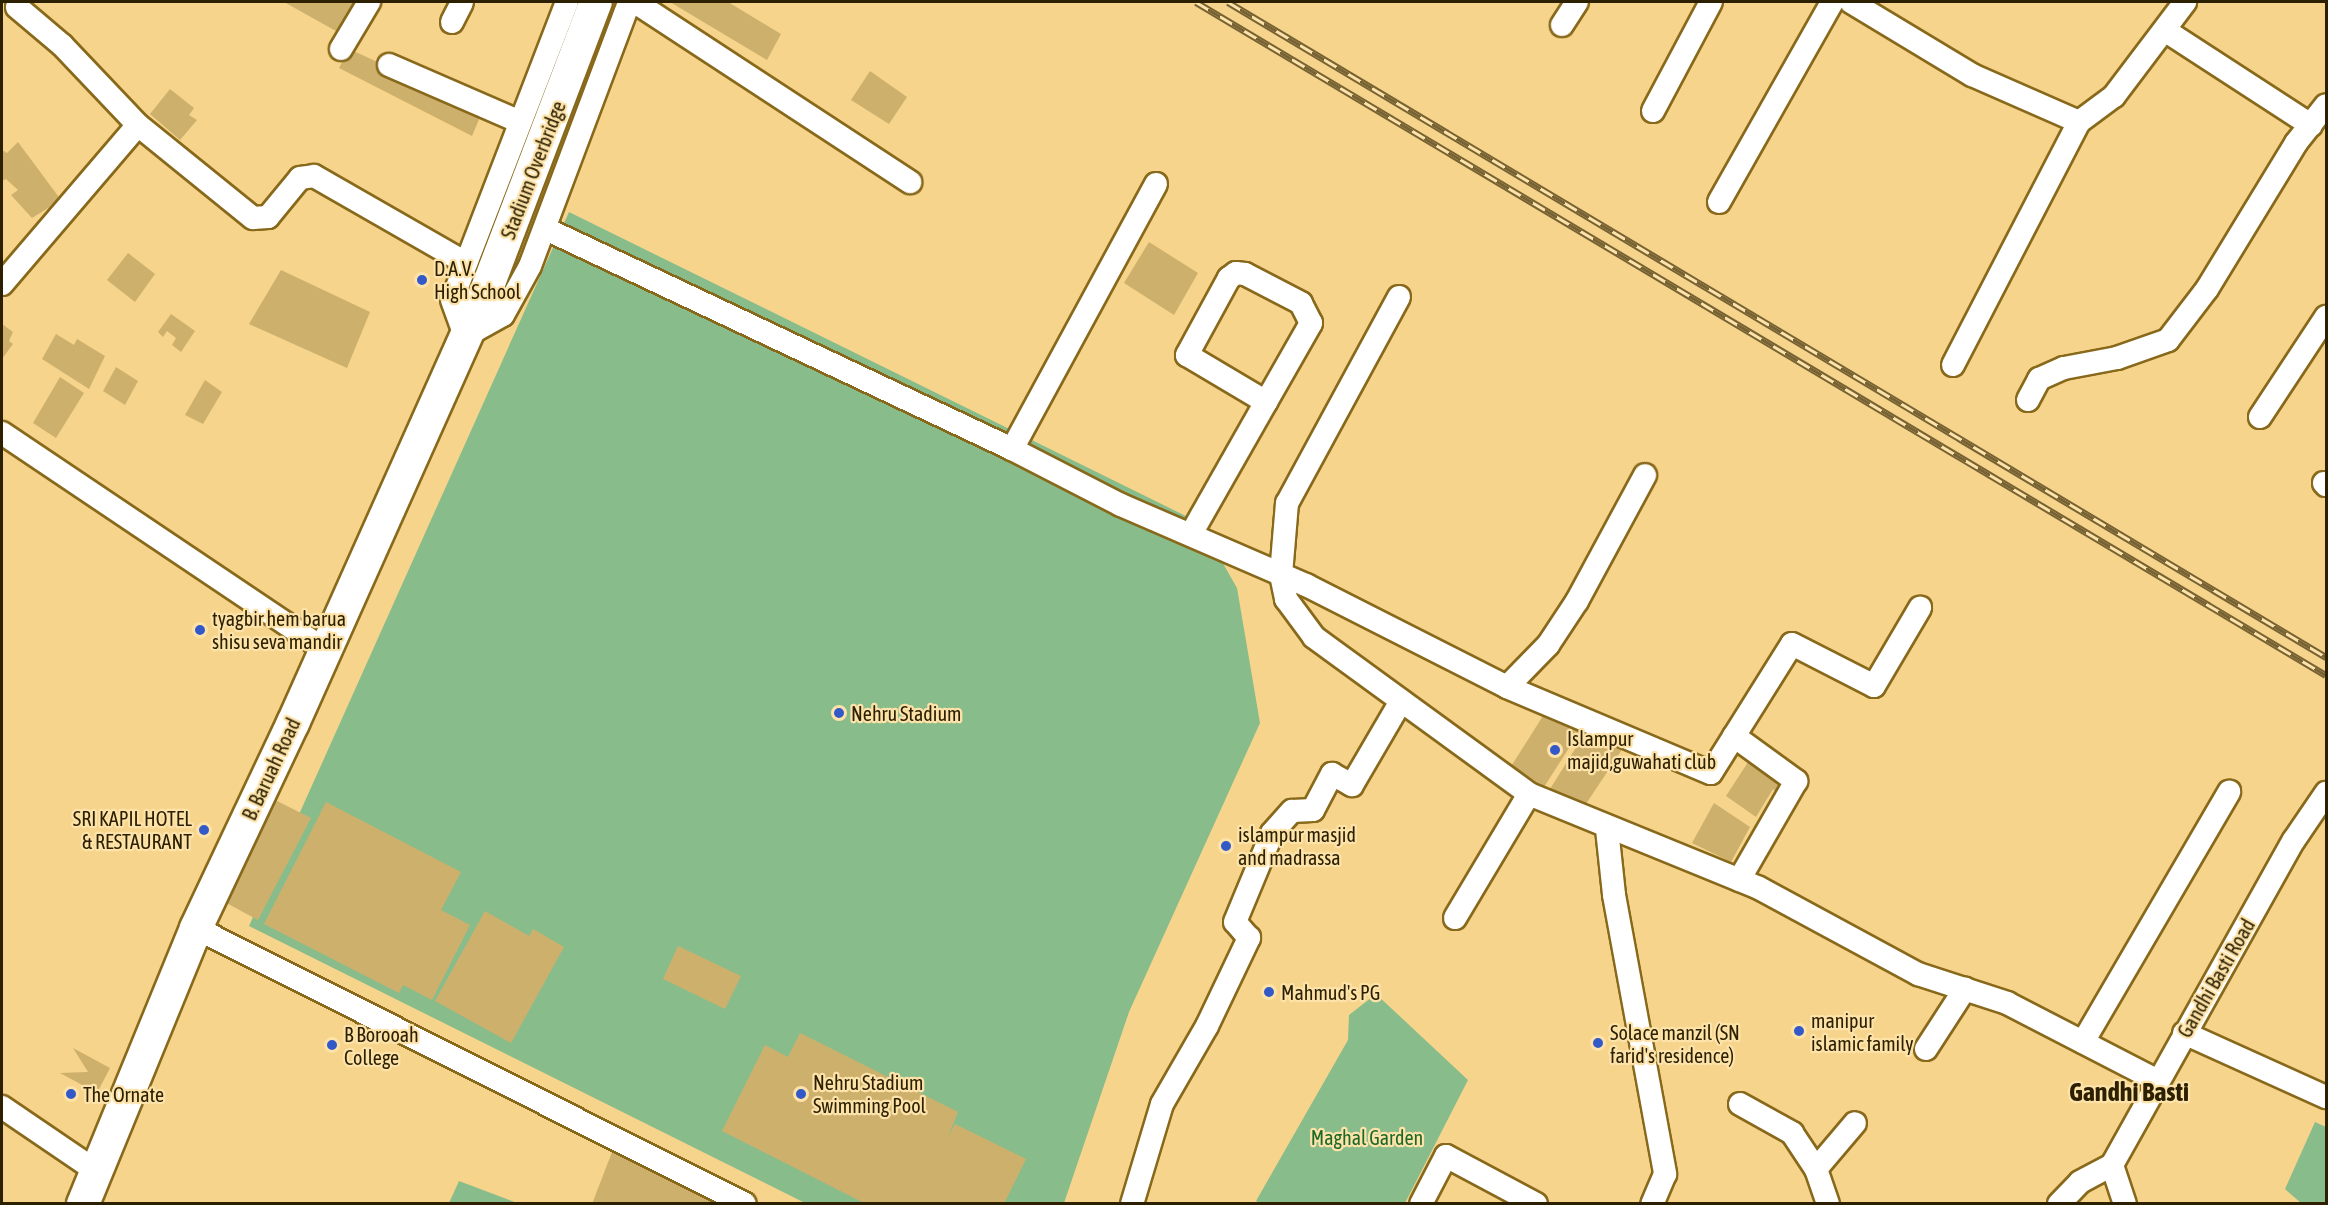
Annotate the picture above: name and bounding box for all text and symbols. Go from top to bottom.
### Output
street label: Stadium Overbridge [496,98,570,242]
place label: D.A.V. High School [434,256,521,303]
marker: D.A.V. High School [415,273,429,287]
place label: tyagbir hem barua shisu seva mandir [212,606,346,653]
marker: tyagbir hem barua shisu seva mandir [193,623,207,637]
place label: Nehru Stadium [851,701,961,725]
marker: Nehru Stadium [832,706,846,720]
street label: B. Baruah Road [237,714,305,824]
place label: Islampur majid,guwahati club [1567,726,1716,773]
marker: Islampur majid,guwahati club [1548,743,1562,757]
place label: SRI KAPIL HOTEL & RESTAURANT [73,807,192,854]
place label: islampur masjid and madrassa [1238,822,1356,869]
marker: SRI KAPIL HOTEL & RESTAURANT [197,823,211,837]
marker: islampur masjid and madrassa [1219,839,1233,853]
street label: Gandhi Basti Road [2172,914,2260,1042]
place label: Mahmud's PG [1281,980,1380,1004]
marker: Mahmud's PG [1262,985,1276,999]
place label: manipur islamic family [1811,1008,1914,1055]
place label: Solace manzil (SN farid's residence) [1610,1020,1740,1067]
place label: B Borooah College [344,1022,419,1069]
marker: manipur islamic family [1792,1024,1806,1038]
marker: Solace manzil (SN farid's residence) [1591,1036,1605,1050]
marker: B Borooah College [325,1038,339,1052]
place label: Nehru Stadium Swimming Pool [813,1070,926,1117]
district label: Gandhi Basti [2069,1077,2189,1109]
place label: The Ornate [83,1082,164,1106]
marker: The Ornate [64,1087,78,1101]
marker: Nehru Stadium Swimming Pool [794,1087,808,1101]
park label: Maghal Garden [1311,1125,1423,1149]

